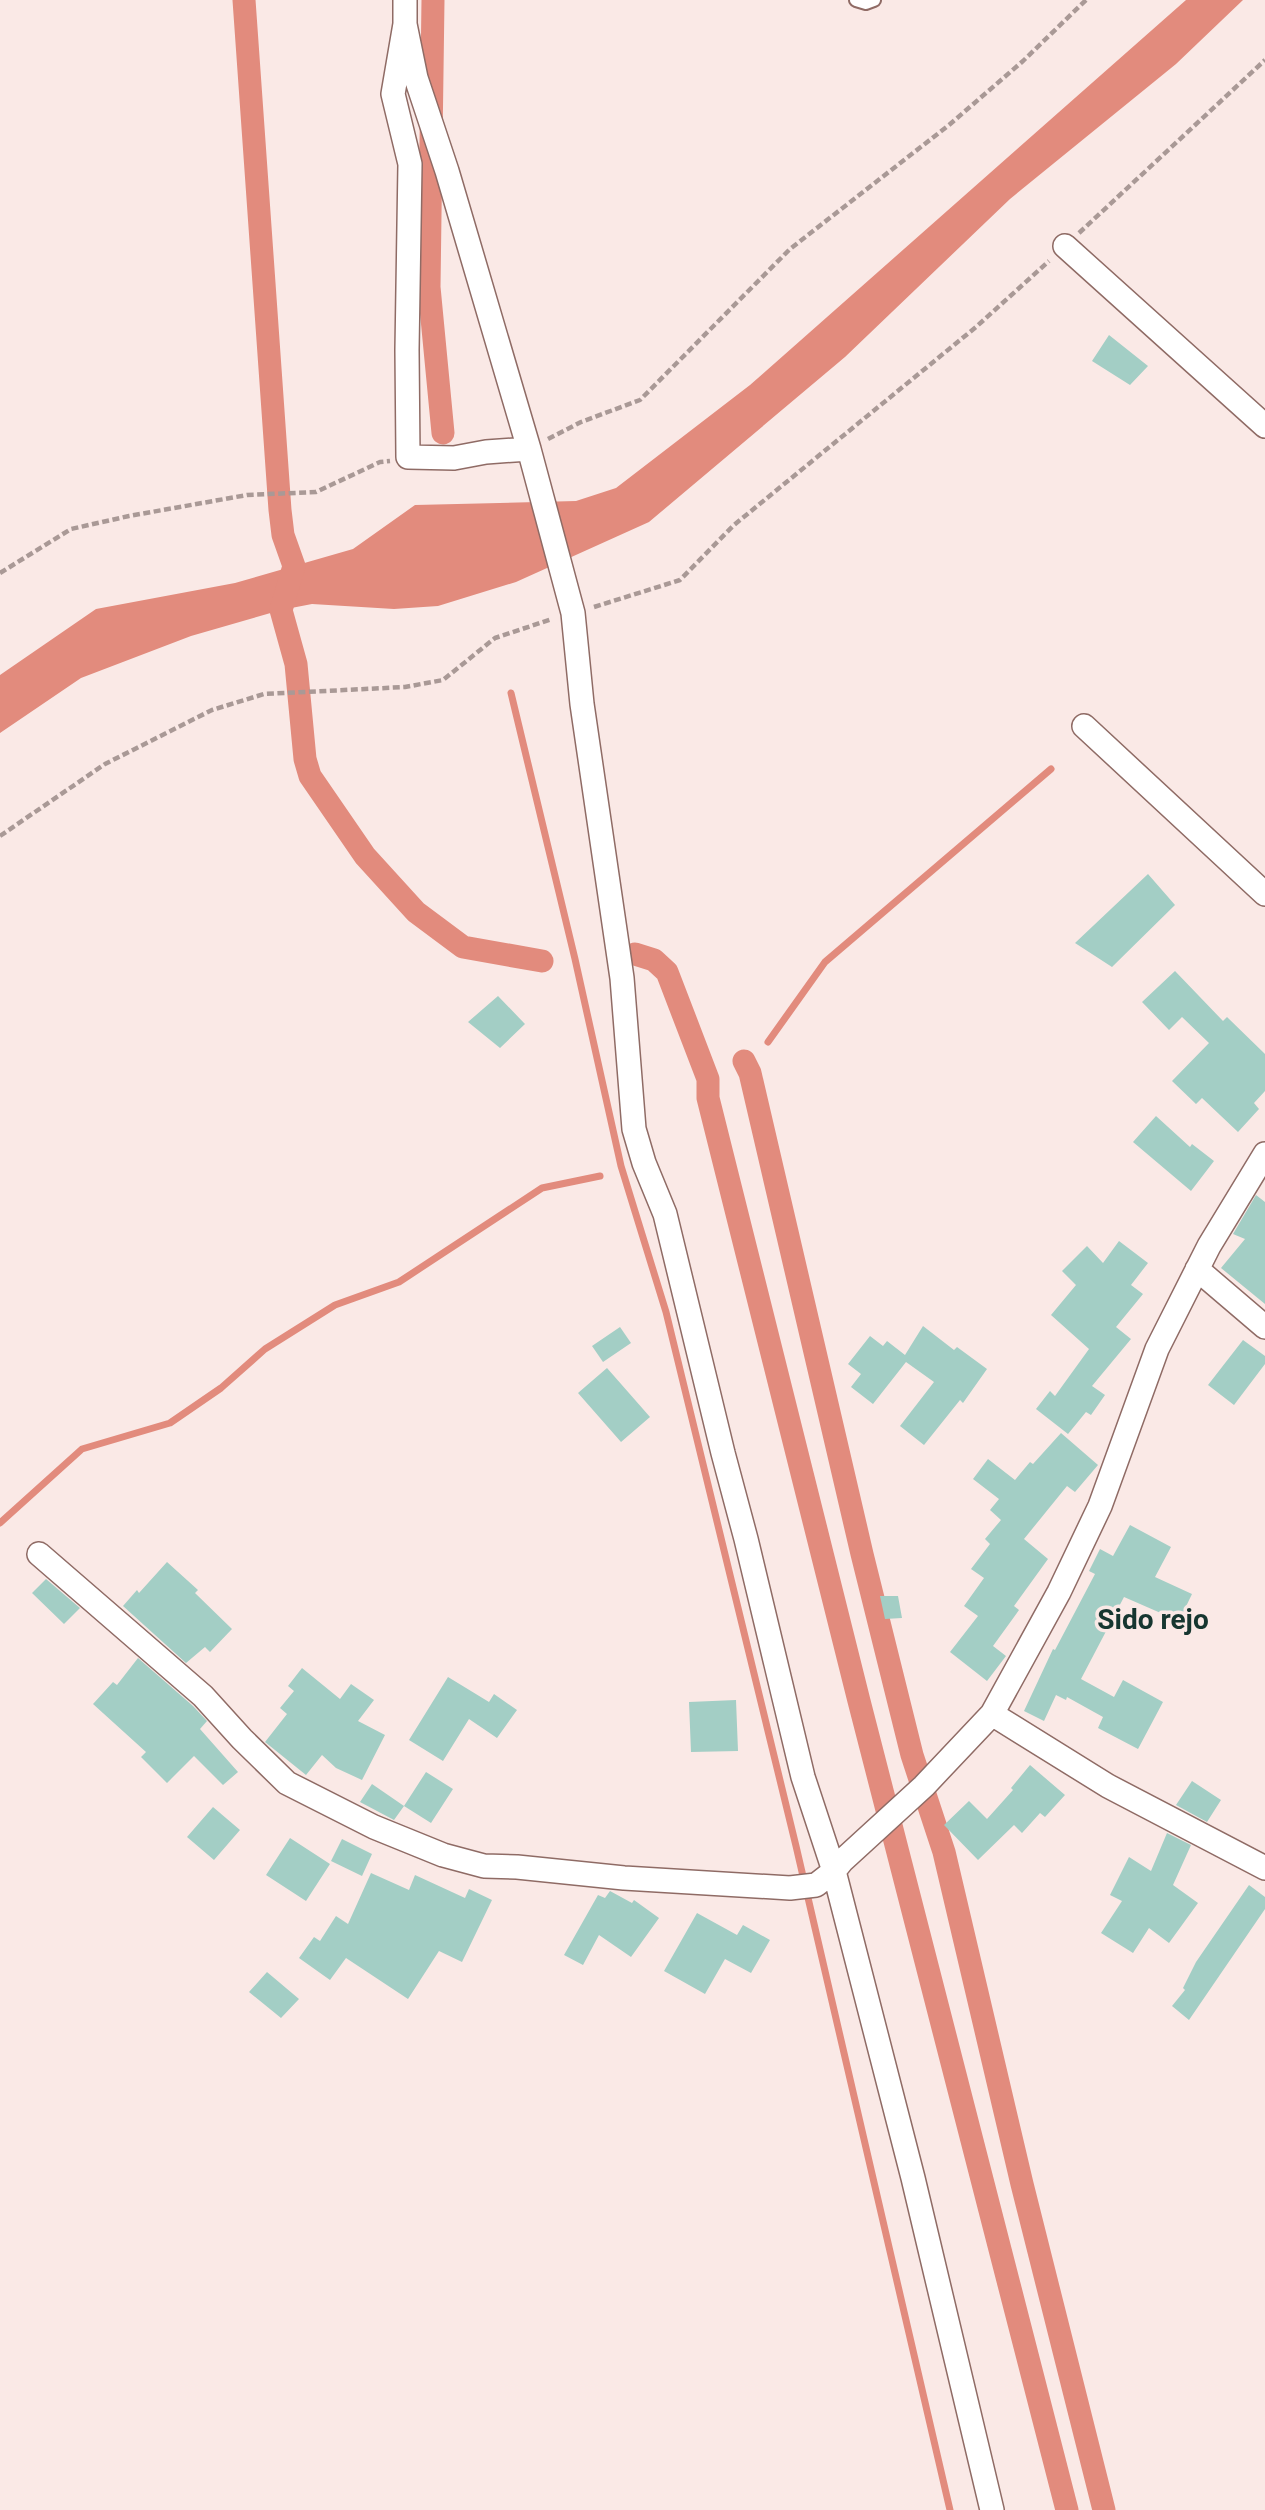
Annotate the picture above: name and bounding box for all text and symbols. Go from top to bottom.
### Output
district label: Sido rejo [1097,1603,1209,1636]

